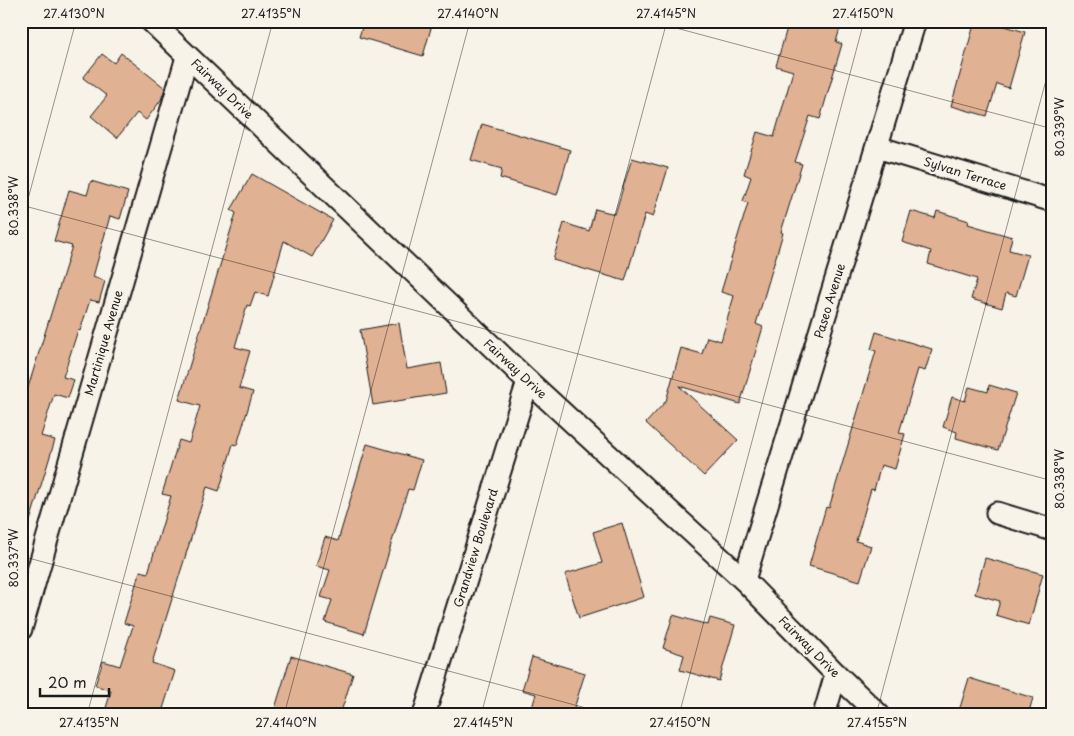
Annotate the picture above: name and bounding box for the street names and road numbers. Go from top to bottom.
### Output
street label: Fairway Drive [187,54,258,123]
street label: Sylvan Terrace [922,152,1009,194]
street label: Paseo Avenue [809,260,849,341]
street label: Martinique Avenue [79,287,127,398]
street label: Fairway Drive [480,334,552,403]
street label: Grandview Boulevard [448,485,502,609]
street label: Fairway Drive [775,611,845,681]

